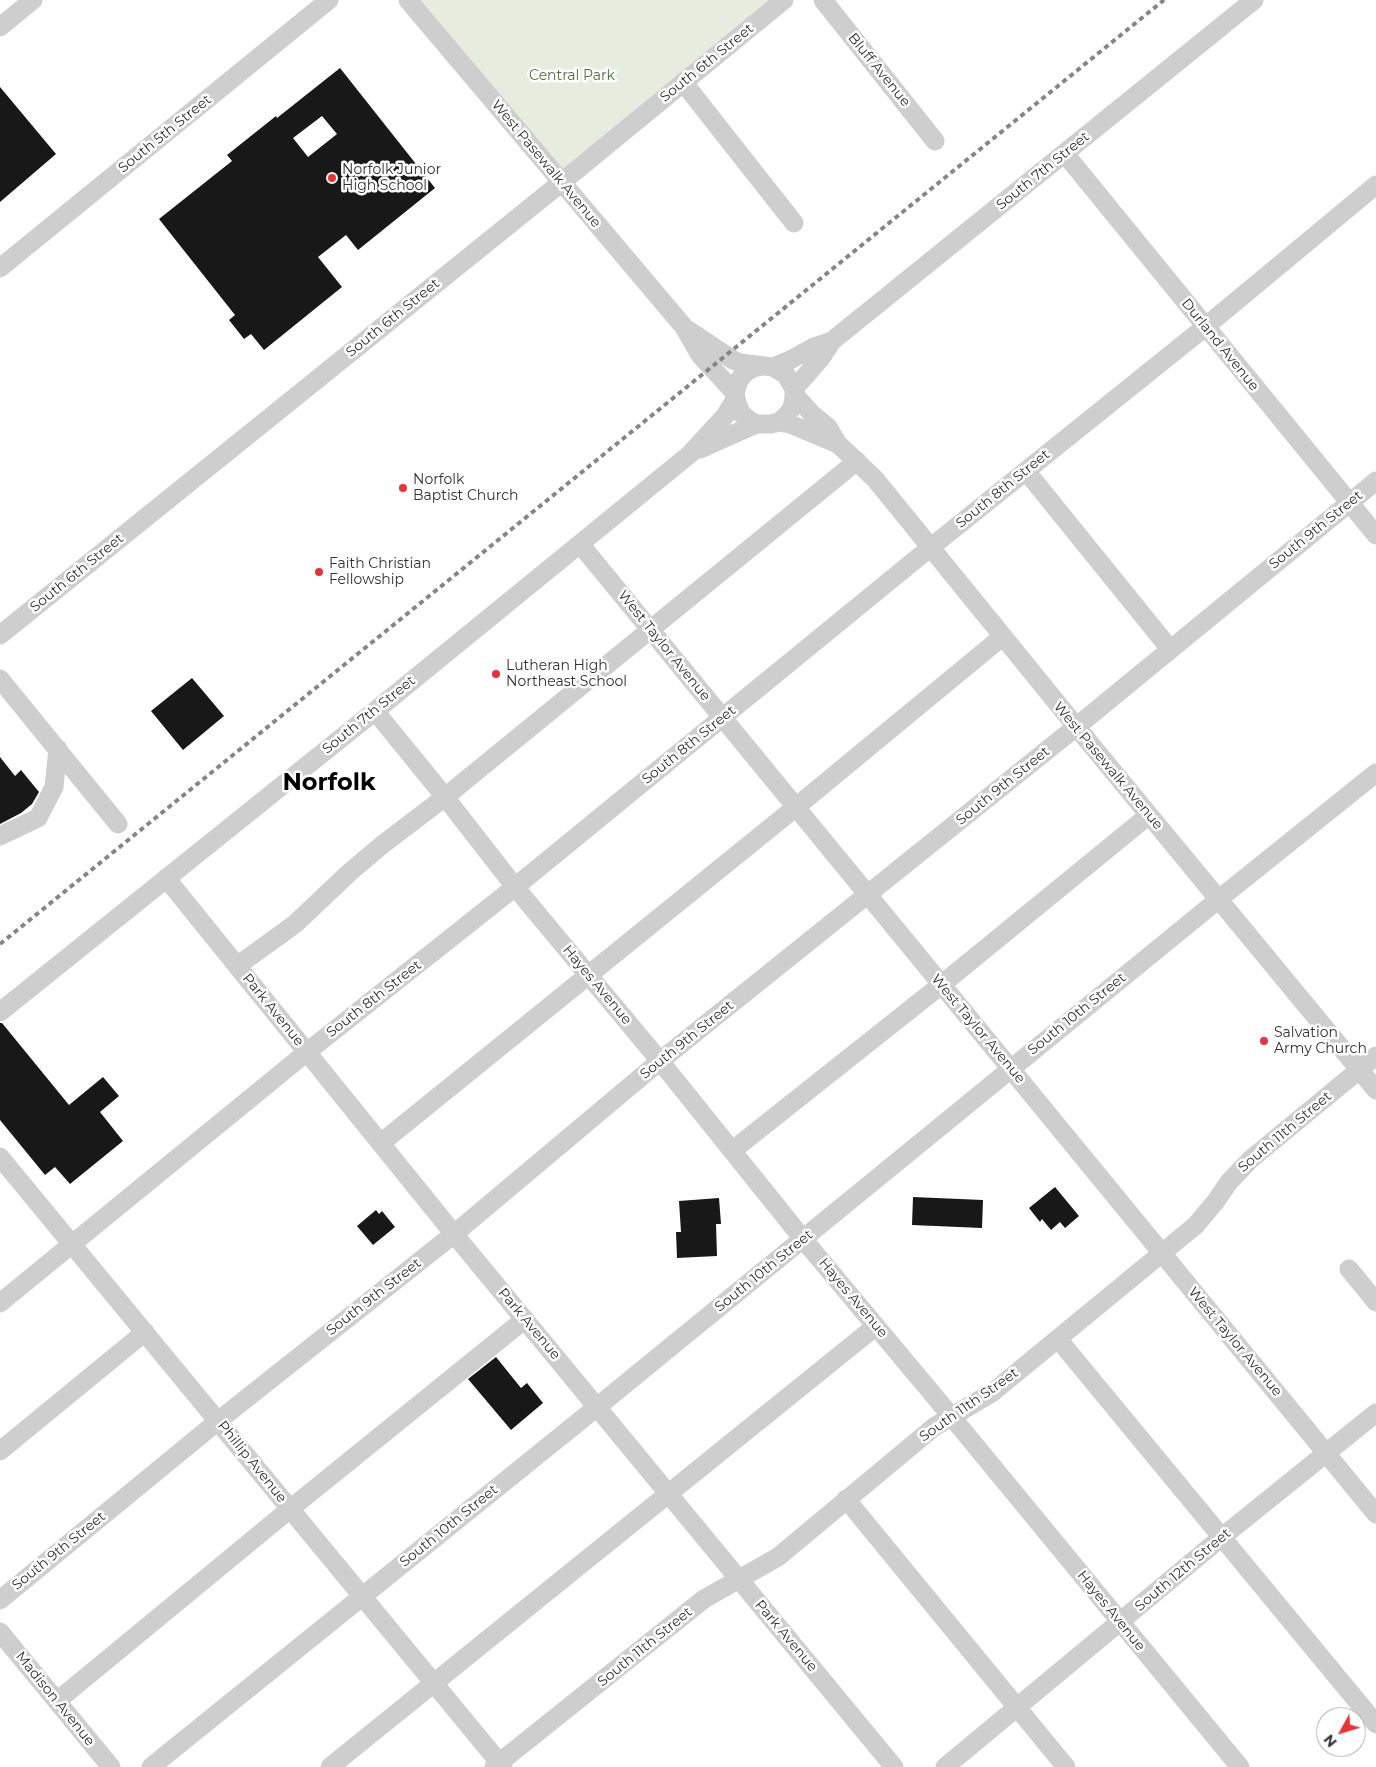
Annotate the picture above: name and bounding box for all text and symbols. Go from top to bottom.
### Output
street label: South 6th Street [657,20,757,106]
street label: Bluff Avenue [844,30,914,110]
park label: Central Park [529,68,615,84]
street label: South 5th Street [115,91,215,177]
street label: West Pasewalk Avenue [488,97,604,231]
street label: South 7th Street [993,128,1093,214]
place label: Norfolk Junior High School [342,162,441,194]
marker: Norfolk Junior High School [326,172,338,184]
street label: South 6th Street [343,275,443,361]
street label: Durland Avenue [1178,295,1262,395]
street label: South 8th Street [953,446,1053,532]
place label: Norfolk Baptist Church [413,472,518,504]
marker: Norfolk Baptist Church [397,482,409,494]
street label: South 9th Street [1266,487,1366,573]
street label: South 6th Street [27,530,127,616]
place label: Faith Christian Fellowship [329,556,431,588]
marker: Faith Christian Fellowship [313,566,325,578]
street label: West Taylor Avenue [614,587,714,705]
place label: Lutheran High Northeast School [506,658,627,690]
marker: Lutheran High Northeast School [490,668,502,680]
street label: South 7th Street [319,672,419,758]
street label: West Pasewalk Avenue [1050,699,1166,833]
street label: South 8th Street [639,702,739,788]
street label: South 9th Street [953,743,1053,829]
district label: Norfolk [282,769,376,797]
street label: Hayes Avenue [559,942,635,1028]
street label: South 8th Street [323,957,425,1041]
street label: South 10th Street [1025,969,1129,1059]
street label: Park Avenue [239,970,307,1050]
street label: West Taylor Avenue [927,971,1029,1087]
street label: South 9th Street [637,997,737,1083]
place label: Salvation Army Church [1274,1025,1367,1058]
marker: Salvation Army Church [1258,1035,1270,1047]
street label: South 11th Street [1235,1088,1335,1176]
street label: South 10th Street [712,1226,816,1316]
street label: South 9th Street [323,1255,425,1339]
street label: Hayes Avenue [815,1255,891,1341]
street label: West Taylor Avenue [1184,1284,1286,1400]
street label: Park Avenue [494,1285,564,1363]
street label: South 11th Street [916,1365,1022,1445]
street label: Phillip Avenue [214,1418,290,1506]
street label: South 10th Street [397,1481,501,1571]
street label: South 9th Street [9,1508,109,1594]
street label: South 12th Street [1132,1525,1234,1615]
street label: Hayes Avenue [1073,1567,1149,1655]
street label: Park Avenue [751,1597,821,1675]
street label: South 11th Street [594,1604,696,1690]
street label: Madison Avenue [12,1648,98,1750]
north arrow [1316,1707,1366,1757]
text: N [1320,1731,1341,1751]

